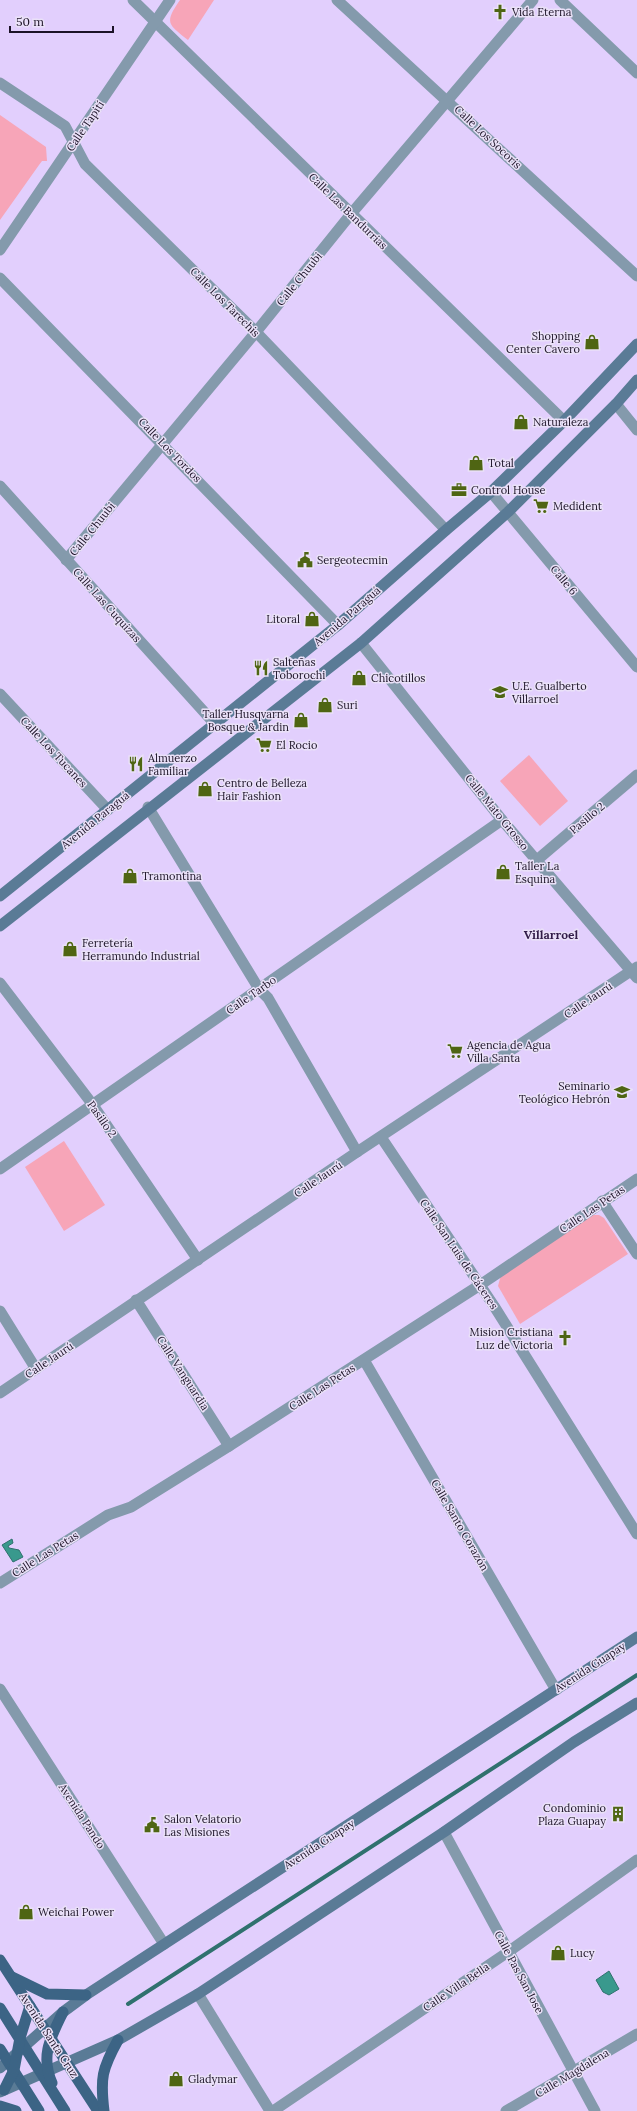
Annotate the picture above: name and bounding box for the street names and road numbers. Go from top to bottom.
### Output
street label: Calle Tapití [63,98,107,154]
street label: Calle Los Socoris [451,102,525,172]
street label: Calle Las Bandurrias [306,170,390,252]
street label: Calle Chuubi [273,249,325,309]
street label: Calle Los Tarechis [187,264,263,340]
street label: Calle Los Tordos [136,415,204,485]
street label: Calle Chuubi [66,499,118,559]
street label: Calle 6 [548,562,580,598]
street label: Calle Las Cuquizas [70,565,144,645]
street label: Avenida Paraguá [310,583,384,649]
street label: Calle Los Tucanes [18,714,90,790]
street label: Calle Mato Grosso [462,771,532,853]
street label: Avenida Paraguá [57,788,132,853]
street label: Pasillo 2 [567,799,608,837]
street label: Calle Tarbo [223,973,279,1017]
street label: Calle Jaurú [561,978,615,1021]
street label: Pasillo 2 [84,1098,120,1140]
street label: Calle Jaurú [291,1157,345,1200]
street label: Calle Las Petas [557,1182,627,1236]
street label: Calle San Luis de Cáceres [417,1196,501,1312]
street label: Calle Vanguardia [154,1333,212,1413]
street label: Calle Jaurú [22,1338,76,1381]
street label: Calle Las Petas [286,1360,358,1414]
street label: Calle Santo Corazón [428,1477,492,1574]
street label: Calle Las Petas [9,1528,81,1580]
street label: Avenida Guapay [551,1639,628,1696]
street label: Avenida Pando [55,1780,108,1851]
street label: Avenida Guapay [280,1816,357,1873]
street label: Calle Pas San Jose [491,1928,547,2016]
street label: Calle Villa Bella [420,1959,492,2014]
street label: Avenida Santa Cruz [16,1989,82,2081]
street label: Calle Magdalena [533,2045,612,2101]

